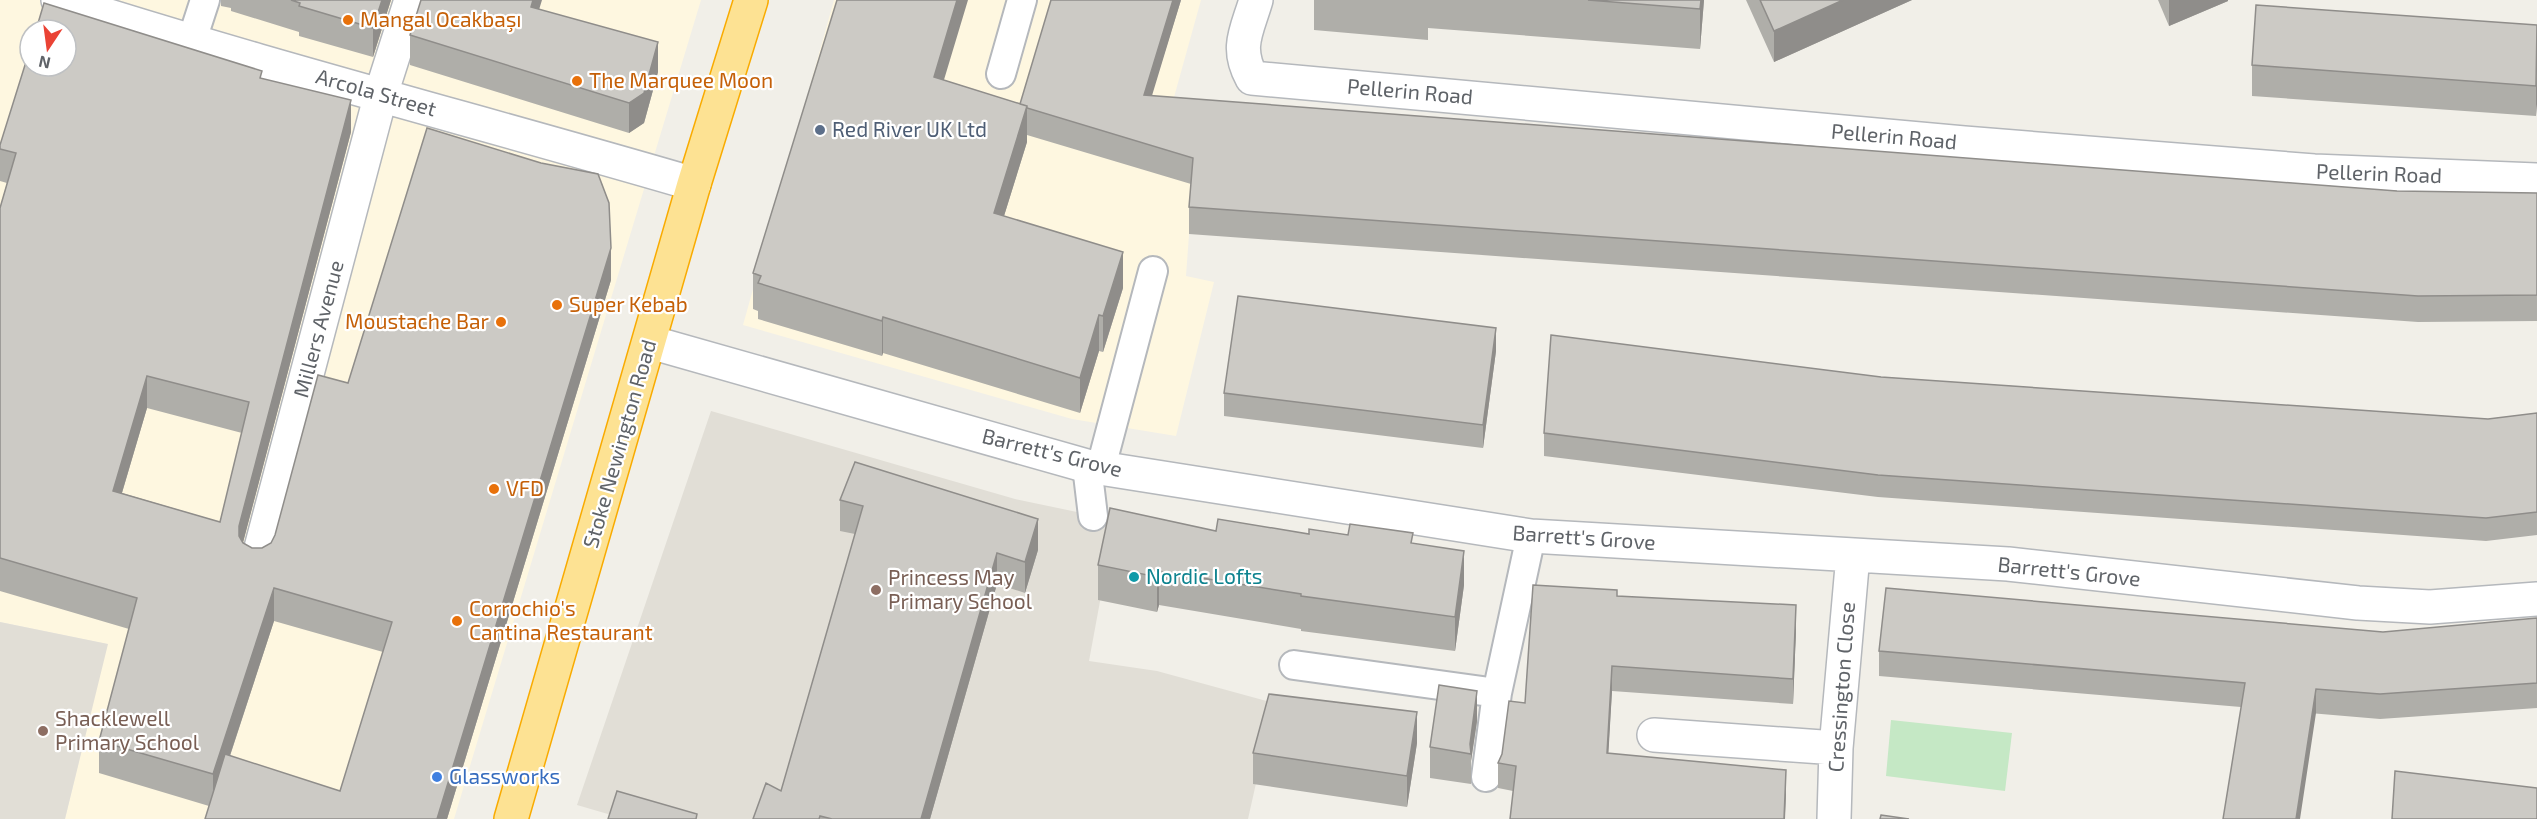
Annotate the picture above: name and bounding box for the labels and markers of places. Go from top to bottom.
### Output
place label: Mangal Ocakbaşı [360,6,522,33]
marker: Mangal Ocakbaşı [341,13,355,27]
place label: The Marquee Moon [589,67,773,92]
marker: The Marquee Moon [570,74,584,88]
place label: Red River UK Ltd [832,116,987,141]
marker: Red River UK Ltd [813,123,827,137]
place label: Super Kebab [569,291,688,316]
marker: Super Kebab [550,298,564,312]
place label: Moustache Bar [345,308,490,333]
marker: Moustache Bar [494,315,508,329]
place label: VFD [506,475,544,500]
marker: VFD [487,482,501,496]
place label: Nordic Lofts [1146,563,1262,588]
place label: Princess May Primary School [888,564,1033,613]
marker: Nordic Lofts [1127,570,1141,584]
marker: Princess May Primary School [869,583,883,597]
place label: Corrochio's Cantina Restaurant [469,595,653,644]
marker: Corrochio's Cantina Restaurant [450,614,464,628]
place label: Shacklewell Primary School [55,705,200,754]
marker: Shacklewell Primary School [36,724,50,738]
place label: Glassworks [449,763,560,788]
marker: Glassworks [430,770,444,784]

